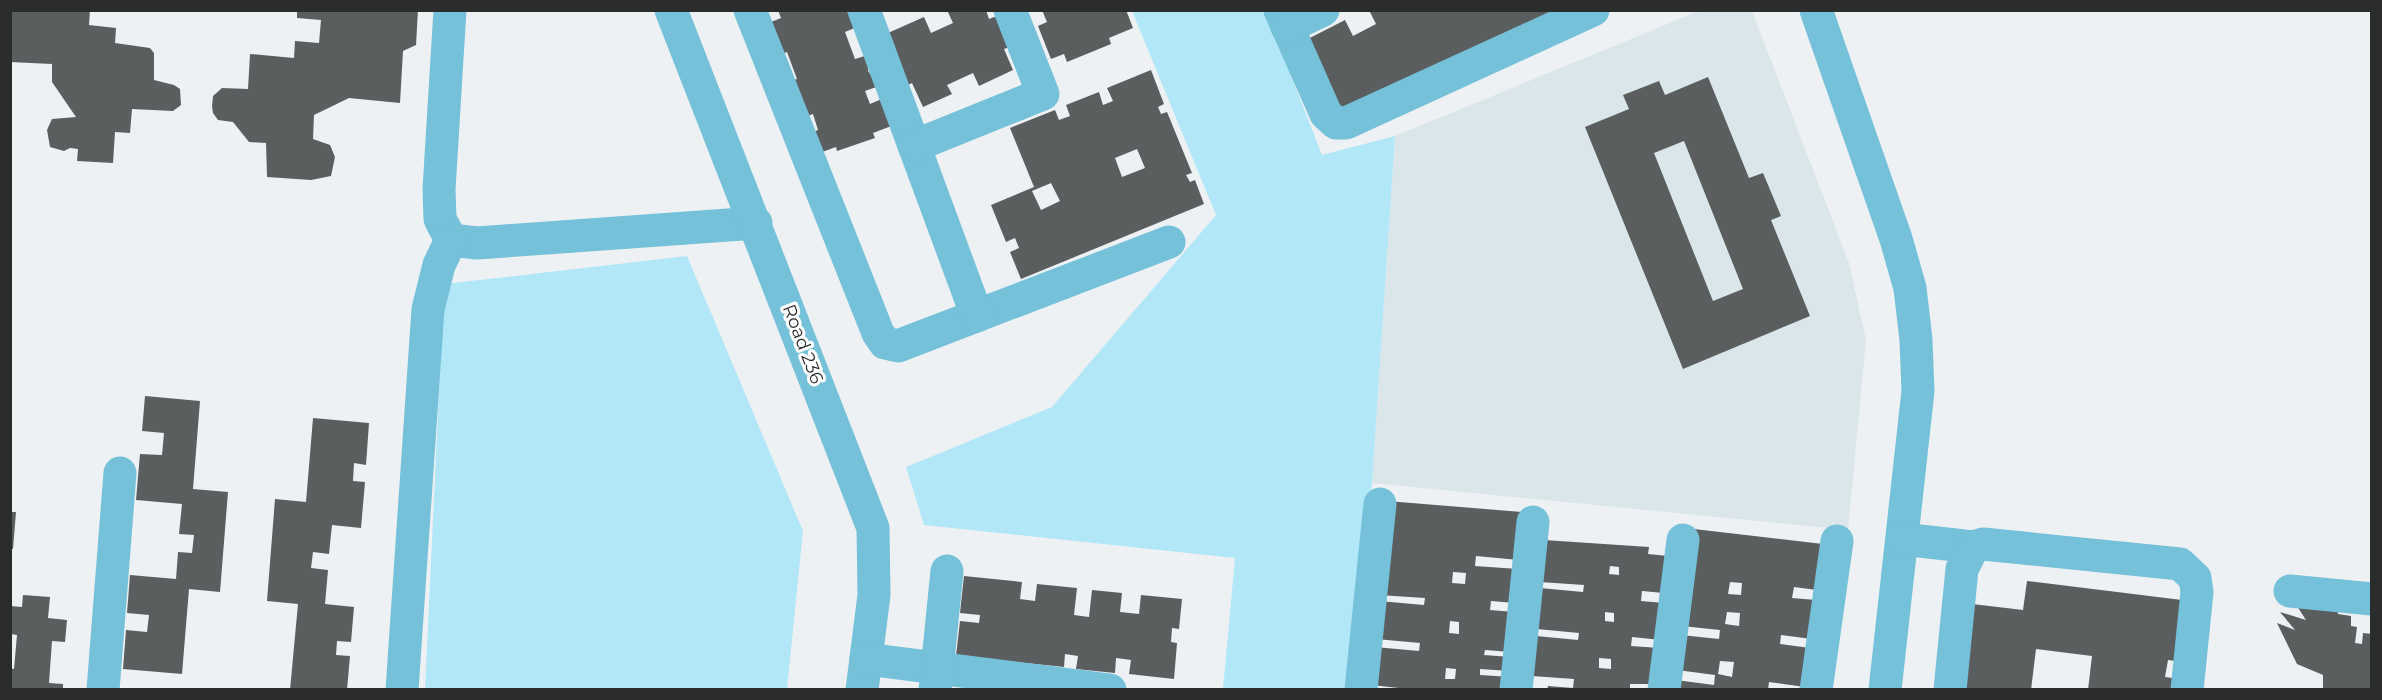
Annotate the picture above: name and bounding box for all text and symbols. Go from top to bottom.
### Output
street label: Road 236 [778,301,828,387]

